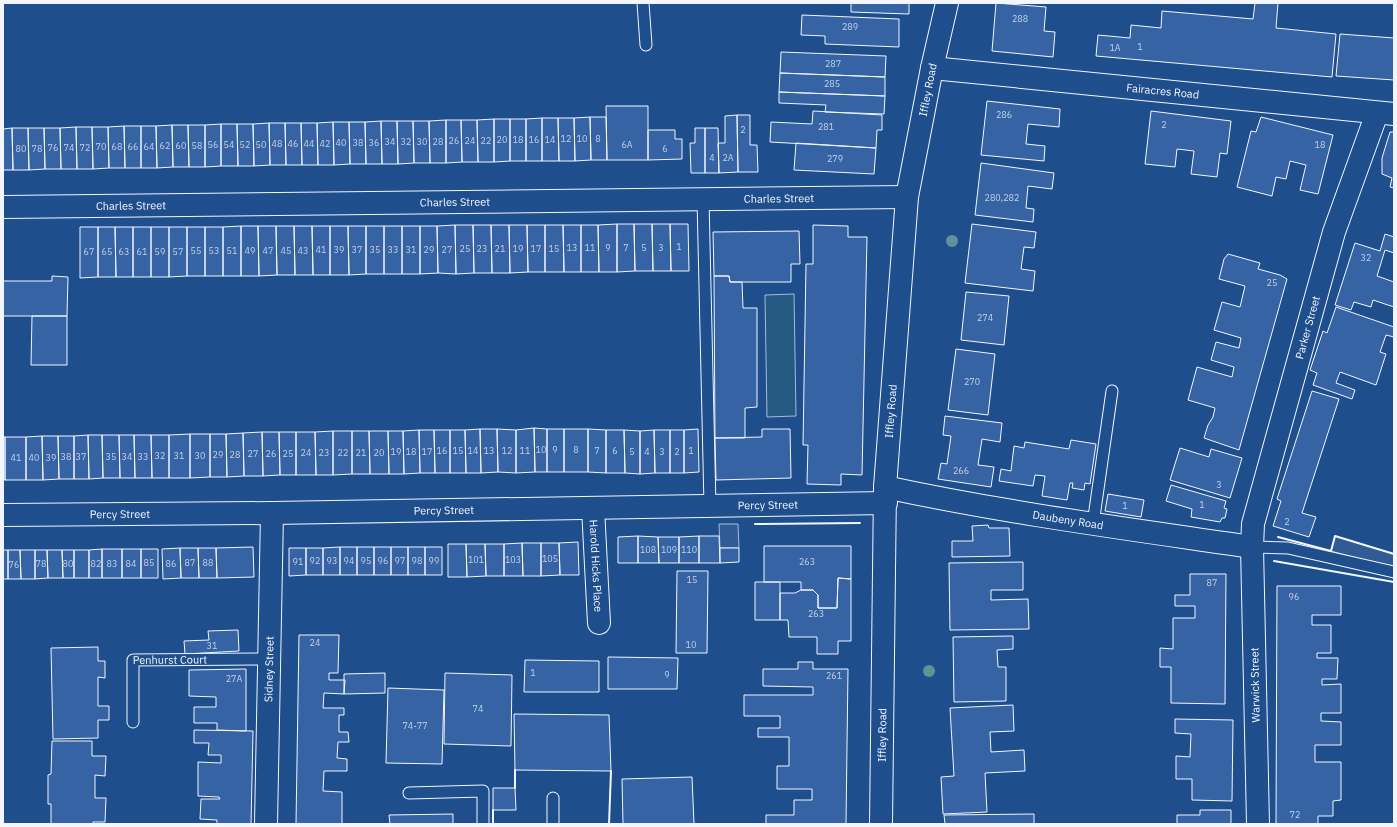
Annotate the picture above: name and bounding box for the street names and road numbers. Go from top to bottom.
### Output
street label: Iffley Road [916,62,940,118]
street label: Fairacres Road [1126,80,1200,102]
street label: Charles Street [744,191,814,206]
street label: Charles Street [420,195,490,209]
street label: Charles Street [96,198,166,213]
street label: Parker Street [1292,294,1323,361]
street label: Iffley Road [882,384,900,439]
street label: Percy Street [738,497,798,512]
street label: Percy Street [414,503,474,518]
street label: Percy Street [90,507,150,521]
street label: Daubeny Road [1032,508,1104,532]
street label: Harold Hicks Place [587,519,605,613]
street label: Sidney Street [261,636,277,702]
street label: Warwick Street [1247,647,1263,723]
street label: Penhurst Court [133,652,207,667]
street label: Iffley Road [875,708,889,762]

